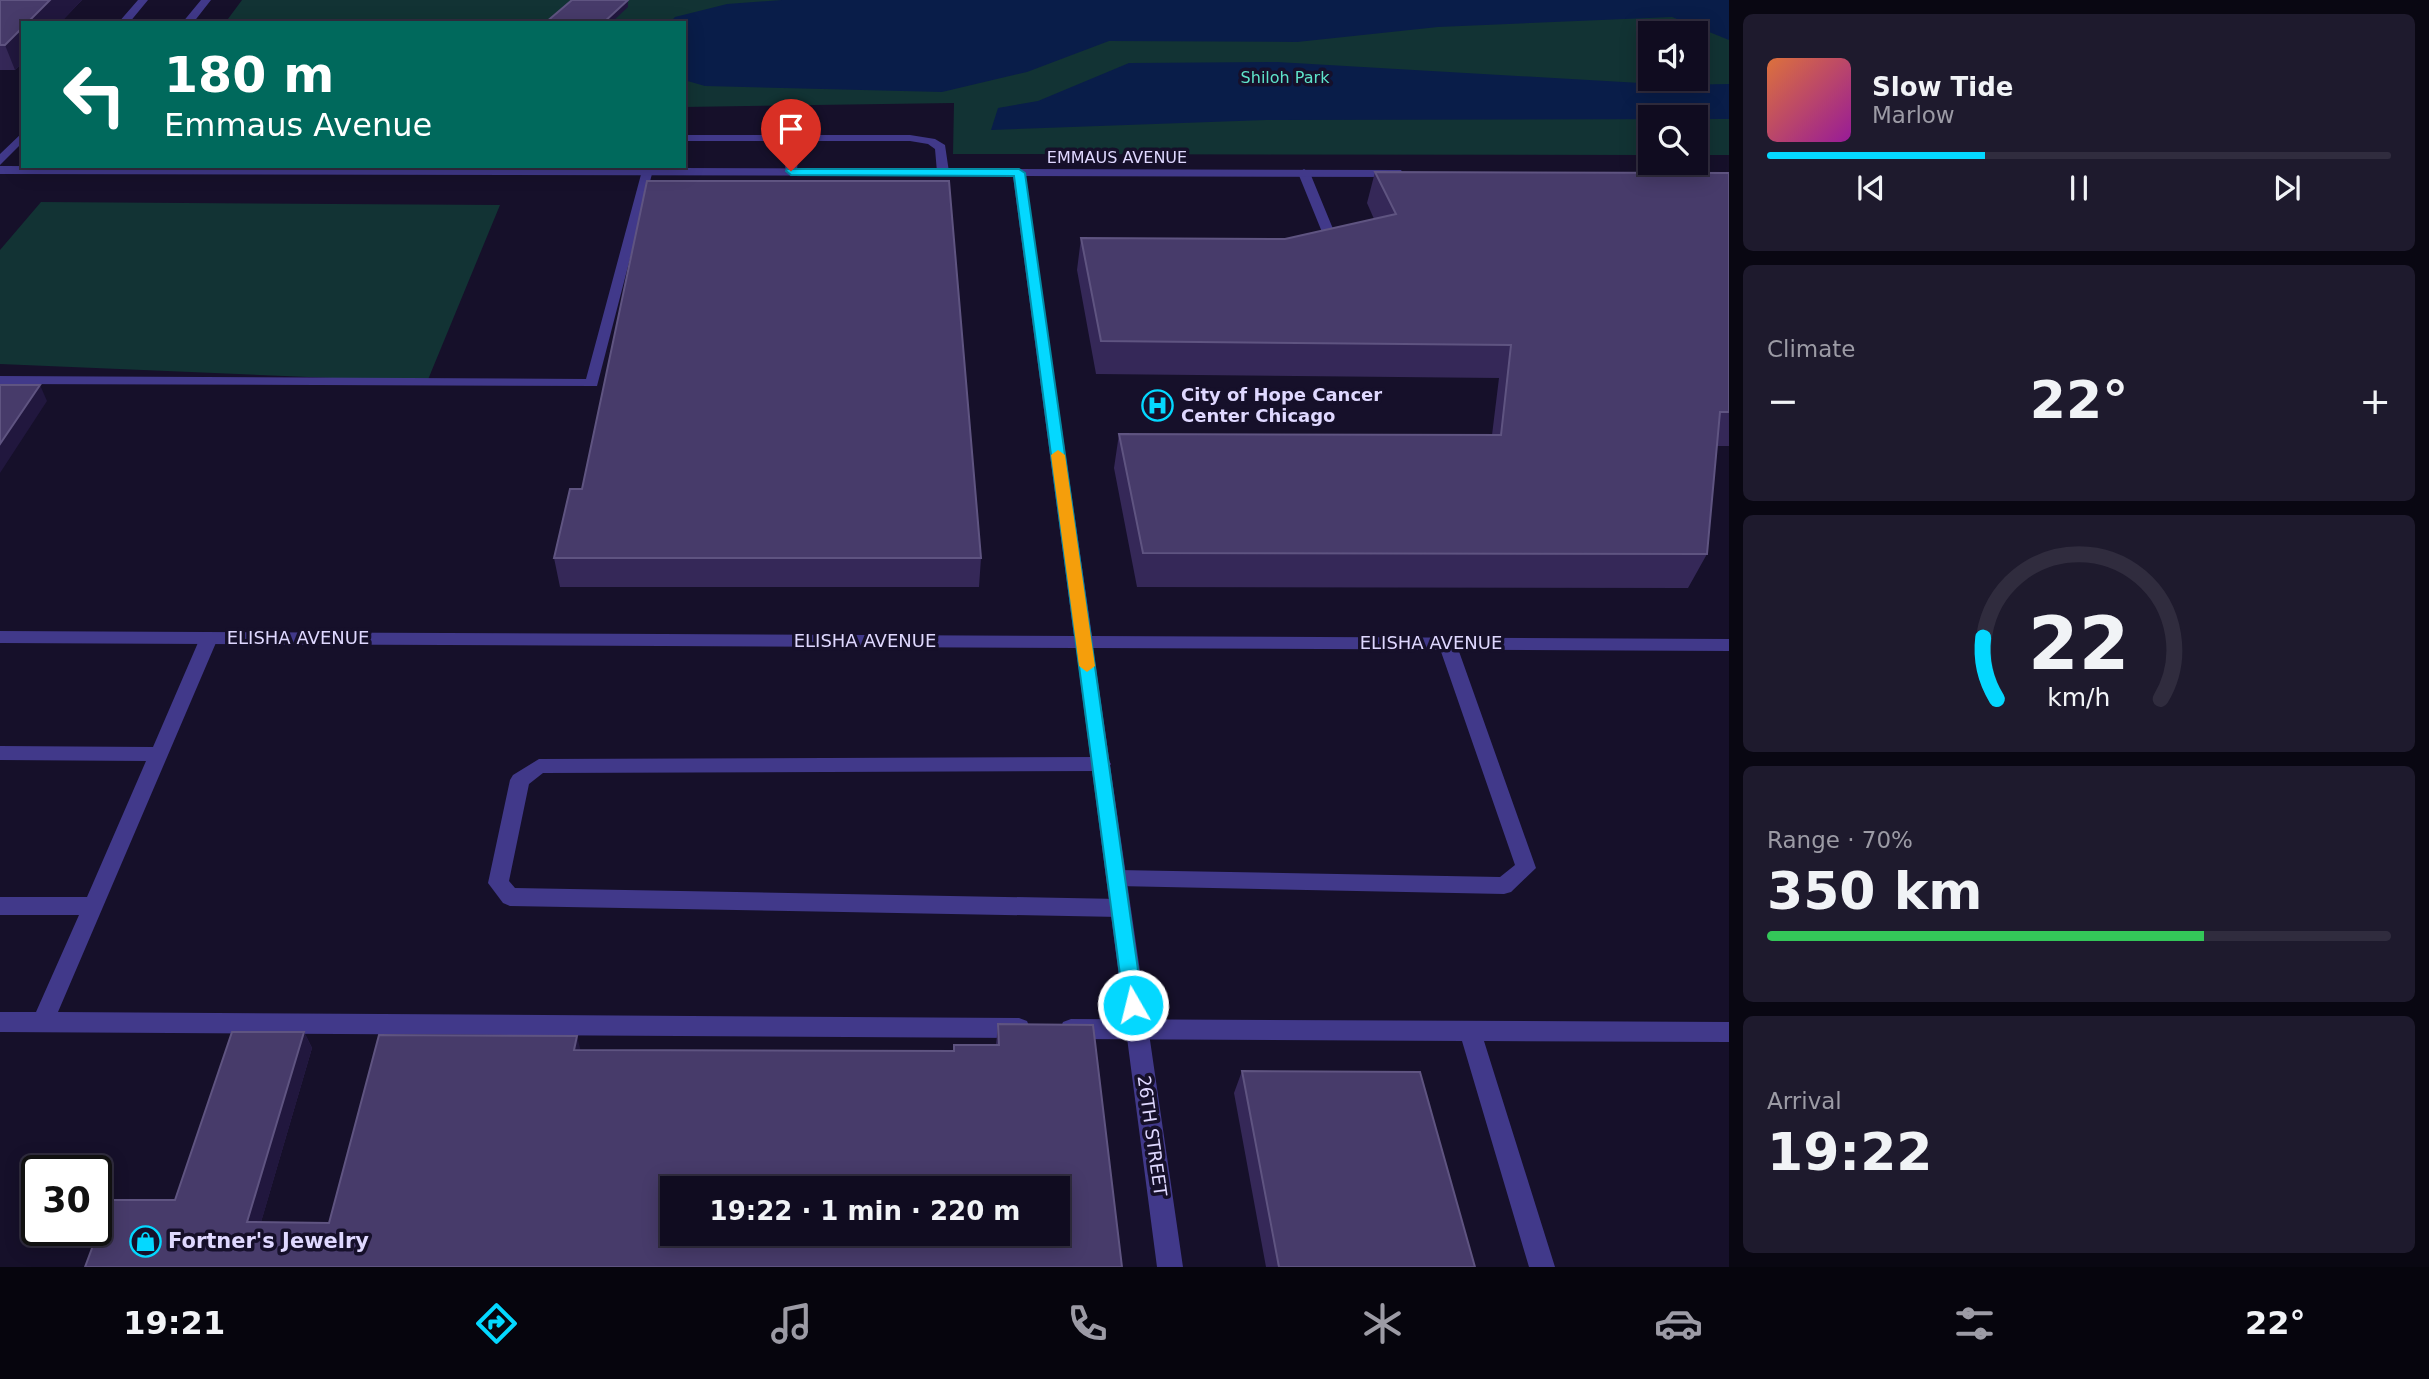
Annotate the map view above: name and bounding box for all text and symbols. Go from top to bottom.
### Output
map controls [1638,21,1708,175]
button: sound [1638,21,1708,91]
text: 180 m [164,47,334,104]
icon: left [49,49,140,140]
park label: Shiloh Park [1241,68,1330,87]
text: Slow Tide [1872,72,2013,102]
pin [761,99,821,171]
text: Marlow [1872,102,1955,128]
button: search [1638,105,1708,175]
text: Emmaus Avenue [164,106,432,144]
icon: arrive [772,110,810,148]
street label: EMMAUS AVENUE [1047,148,1187,167]
icon: previous [1852,169,1890,207]
icon: pause [2060,169,2098,207]
icon: next [2268,169,2306,207]
text: Climate [1767,336,1856,362]
text: 22° [2030,370,2128,430]
text: − [1767,379,1799,423]
text: + [2359,379,2391,423]
place label: City of Hope Cancer Center Chicago [1181,384,1382,426]
hospital icon: City of Hope Cancer Center Chicago [1141,388,1175,422]
text: 22 [2028,602,2130,687]
street label: ELISHA AVENUE [227,627,369,648]
street label: ELISHA AVENUE [794,630,936,651]
street label: ELISHA AVENUE [1360,632,1502,653]
text: km/h [2047,683,2111,712]
text: Range · 70% [1767,827,1913,853]
text: 350 km [1767,861,1982,921]
position arrow [1096,968,1170,1042]
street label: 26TH STREET [1134,1074,1172,1199]
text: Arrival [1767,1088,1842,1114]
text: 19:22 [1767,1122,1933,1182]
speed limit sign: 30 [21,1155,112,1246]
text: 19:22 · 1 min · 220 m [710,1196,1020,1226]
shop icon: Fortner's Jewelry [128,1224,162,1258]
place label: Fortner's Jewelry [168,1229,369,1253]
icon: directions [472,1299,521,1348]
icon: music [767,1299,816,1348]
icon: phone [1063,1299,1112,1348]
icon: climate [1358,1299,1407,1348]
icon: car [1654,1299,1703,1348]
icon: filters [1950,1299,1999,1348]
text: 19:21 [123,1304,225,1342]
text: 22° [2245,1304,2306,1342]

